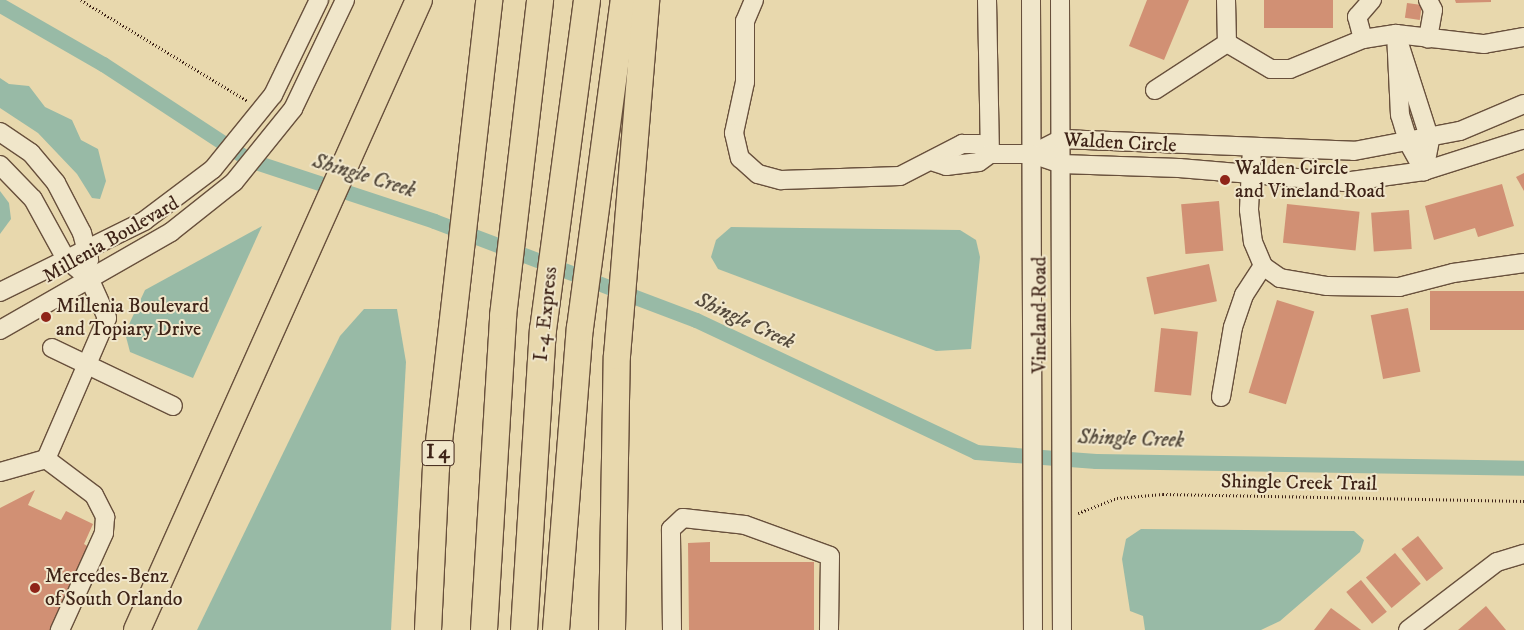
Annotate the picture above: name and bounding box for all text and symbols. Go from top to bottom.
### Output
street label: Walden Circle [1063,128,1177,158]
water label: Shingle Creek [309,148,419,204]
place label: Walden Circle and Vineland Road [1235,156,1385,203]
marker: Walden Circle and Vineland Road [1219,174,1231,186]
street label: Millenia Boulevard [39,191,183,289]
street label: Vineland Road [1028,257,1052,373]
street label: I-4 Express [529,265,563,363]
water label: Shingle Creek [691,287,799,355]
place label: Millenia Boulevard and Topiary Drive [56,294,209,341]
marker: Millenia Boulevard and Topiary Drive [40,311,52,323]
water label: Shingle Creek [1077,425,1185,453]
road number: I 4 [420,436,456,469]
street label: Shingle Creek Trail [1221,470,1377,496]
place label: Mercedes-Benz of South Orlando [45,564,182,611]
marker: Mercedes-Benz of South Orlando [29,582,41,594]

